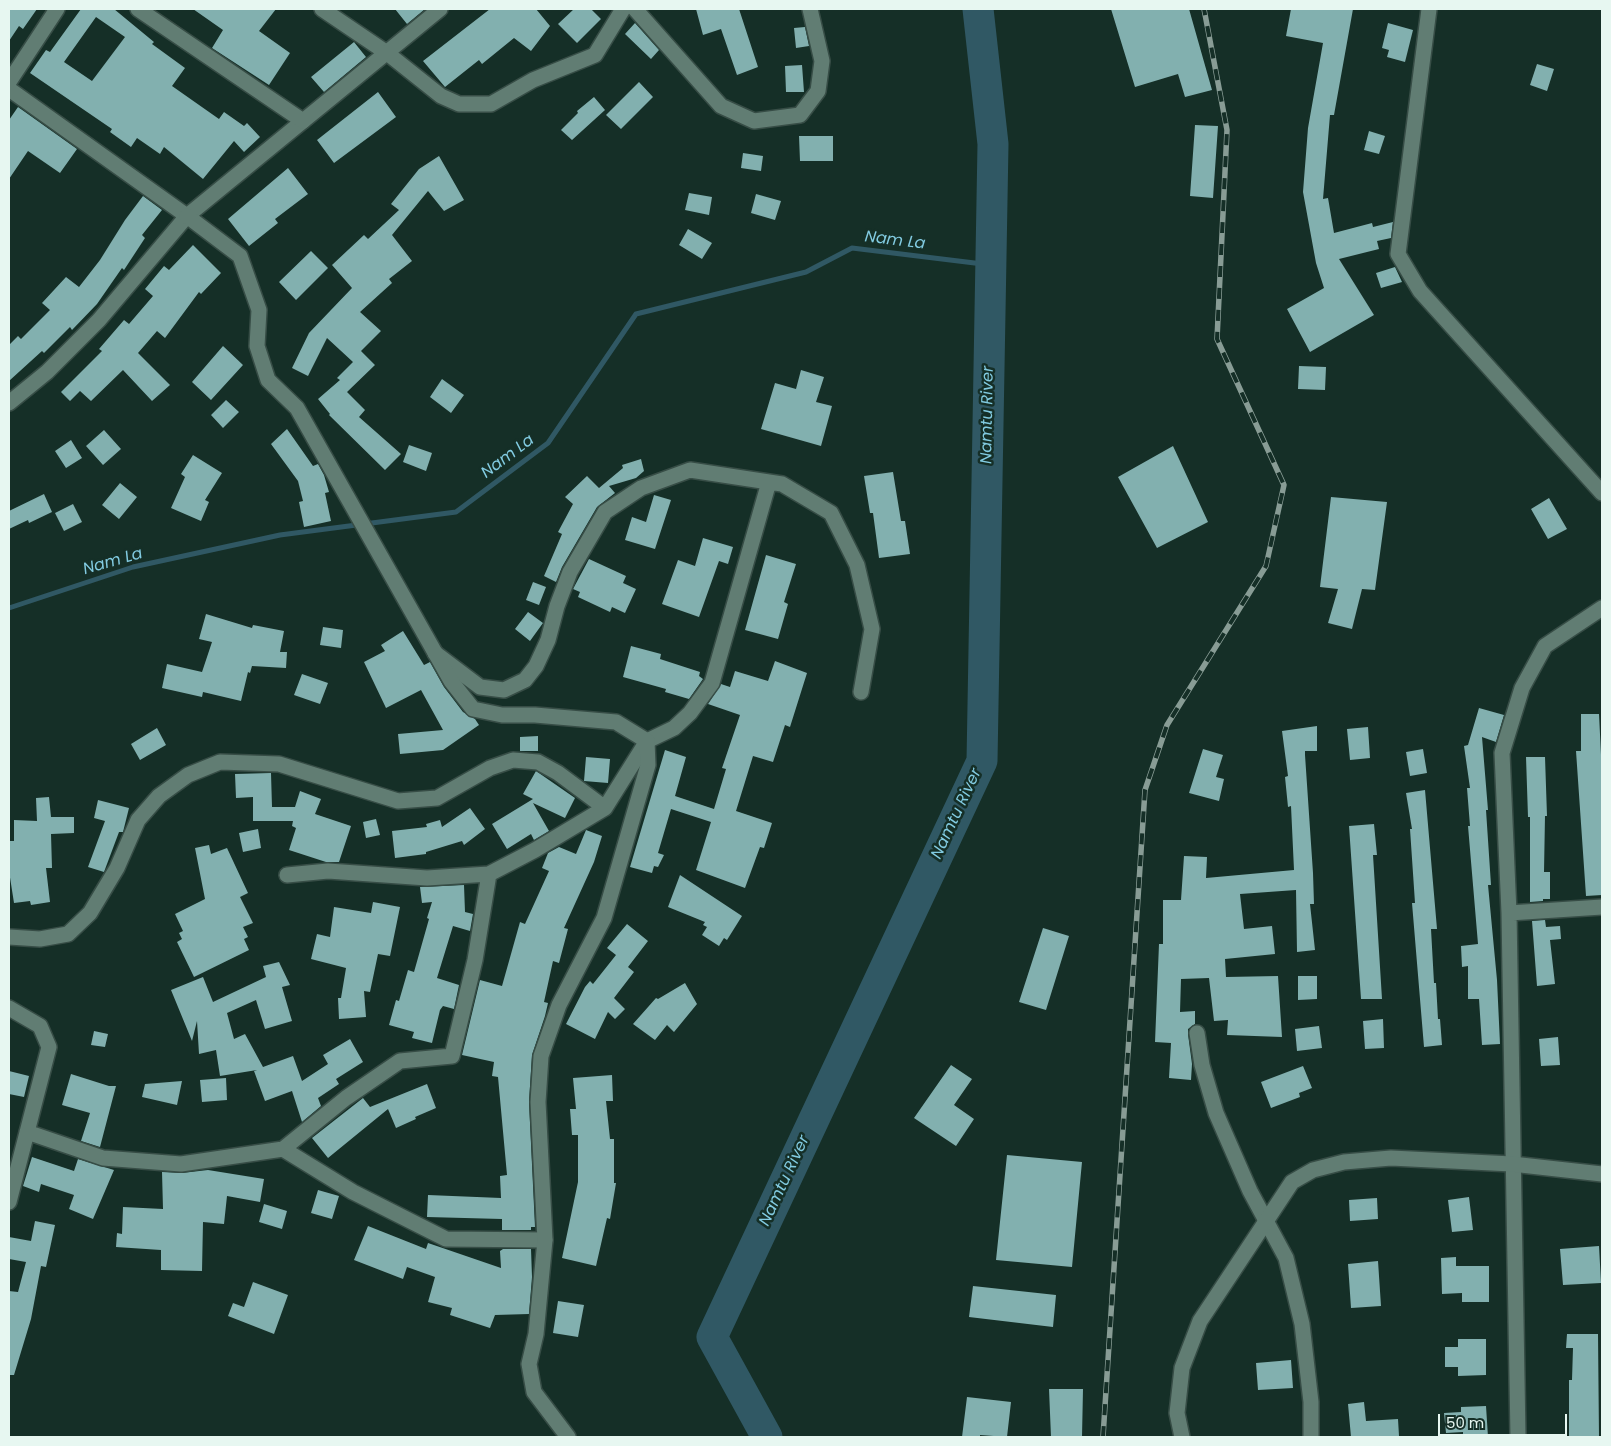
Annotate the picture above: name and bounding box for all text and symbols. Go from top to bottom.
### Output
water label: Nam La [864,228,926,254]
water label: Namtu River [978,366,998,464]
water label: Nam La [478,431,538,483]
water label: Nam La [81,544,145,580]
water label: Namtu River [928,766,986,862]
water label: Namtu River [756,1133,814,1229]
scale bar [1441,1404,1570,1436]
text: 50 m [1446,1412,1484,1433]

